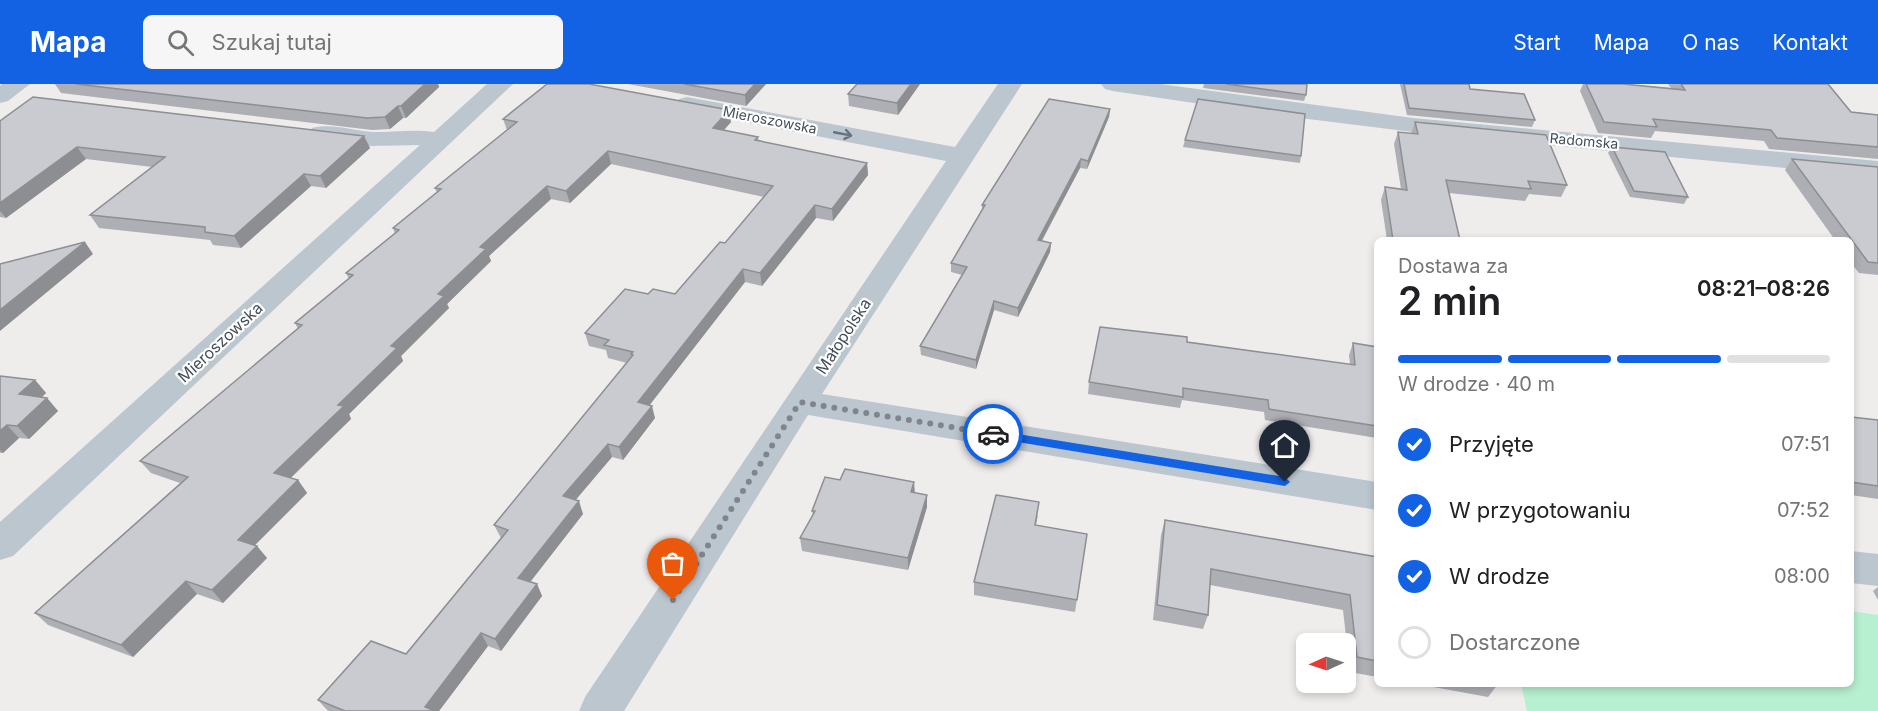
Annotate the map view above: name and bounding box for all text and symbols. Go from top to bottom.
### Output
search box [143,15,563,69]
text: Mapa [30,25,107,59]
icon: search [164,26,197,59]
text: Szukaj tutaj [212,29,332,55]
text: Start [1513,30,1561,55]
text: Mapa [1594,30,1649,55]
text: O nas [1682,30,1740,55]
text: Kontakt [1773,30,1848,55]
street label: Mieroszowska [722,102,818,137]
one-way arrow [832,129,852,140]
street label: Radomska [1549,129,1619,152]
text: Dostawa za [1398,254,1508,278]
text: 08:21–08:26 [1697,275,1830,301]
text: 2 min [1398,277,1501,324]
street label: Małopolska [811,294,875,378]
street label: Mieroszowska [173,298,267,386]
text: W drodze · 40 m [1398,372,1555,396]
courier [963,404,1023,464]
icon: car [977,418,1010,451]
pin [1259,420,1310,482]
icon: check [1398,428,1431,461]
icon: home [1268,429,1301,462]
text: Przyjęte [1449,431,1534,457]
text: 07:51 [1781,432,1830,456]
icon: check [1398,494,1431,527]
text: W przygotowaniu [1449,497,1631,523]
text: 07:52 [1777,498,1830,522]
pin [647,538,698,600]
icon: bag [656,547,689,580]
icon: check [1398,560,1431,593]
text: W drodze [1449,563,1550,589]
text: 08:00 [1774,564,1830,588]
text: Dostarczone [1449,629,1580,655]
north arrow [1296,633,1356,693]
map controls [1296,633,1356,693]

